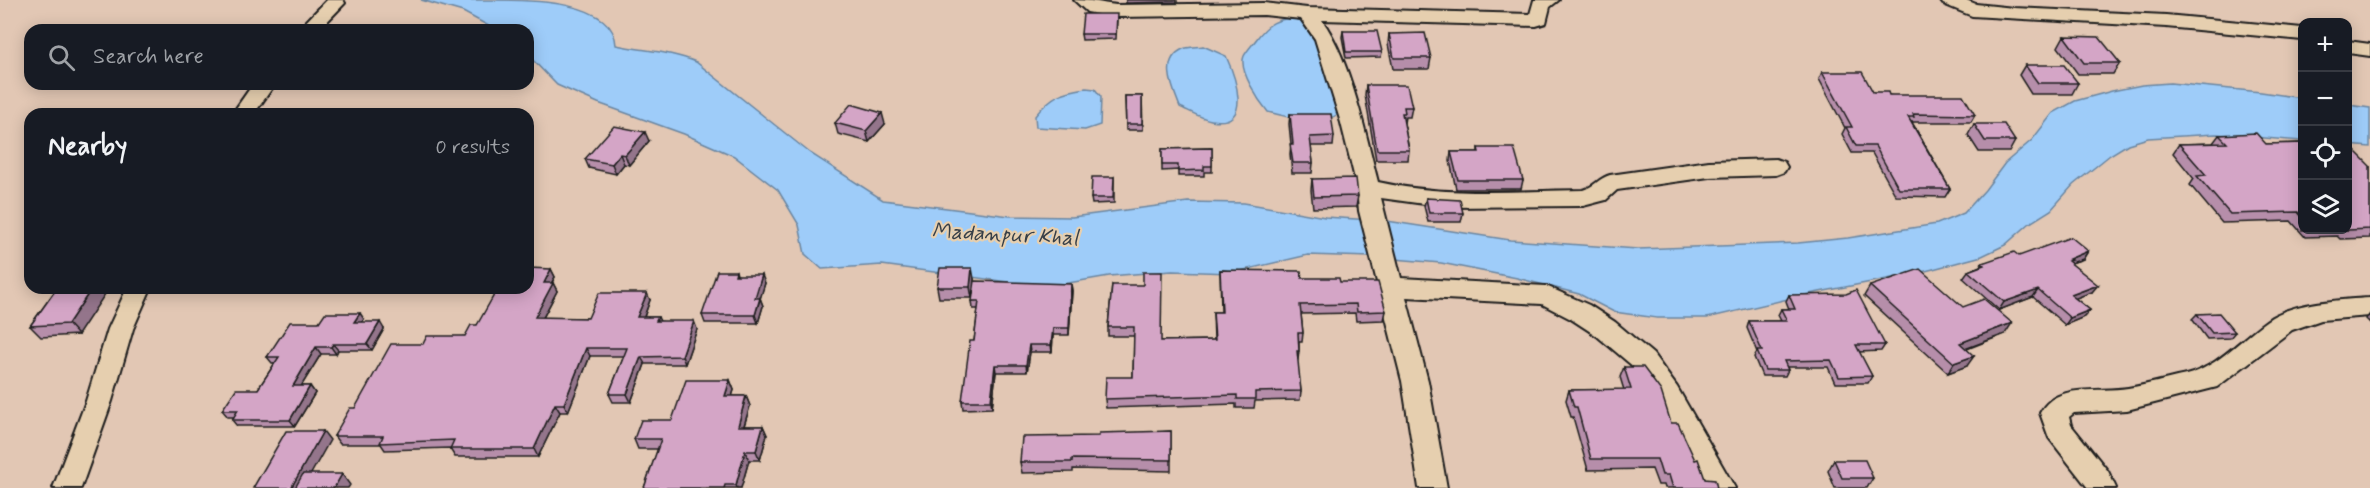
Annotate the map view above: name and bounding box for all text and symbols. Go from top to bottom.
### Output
map controls [2298,18,2352,234]
button: + [2298,18,2352,72]
search box [24,24,534,90]
icon: search [45,41,78,74]
text: Search here [93,43,204,71]
button: − [2298,72,2352,126]
button: locate [2298,126,2352,180]
text: Nearby [48,130,127,164]
text: 0 results [436,134,510,161]
button: layers [2298,180,2352,234]
water label: Madanpur Khal [931,217,1080,253]

